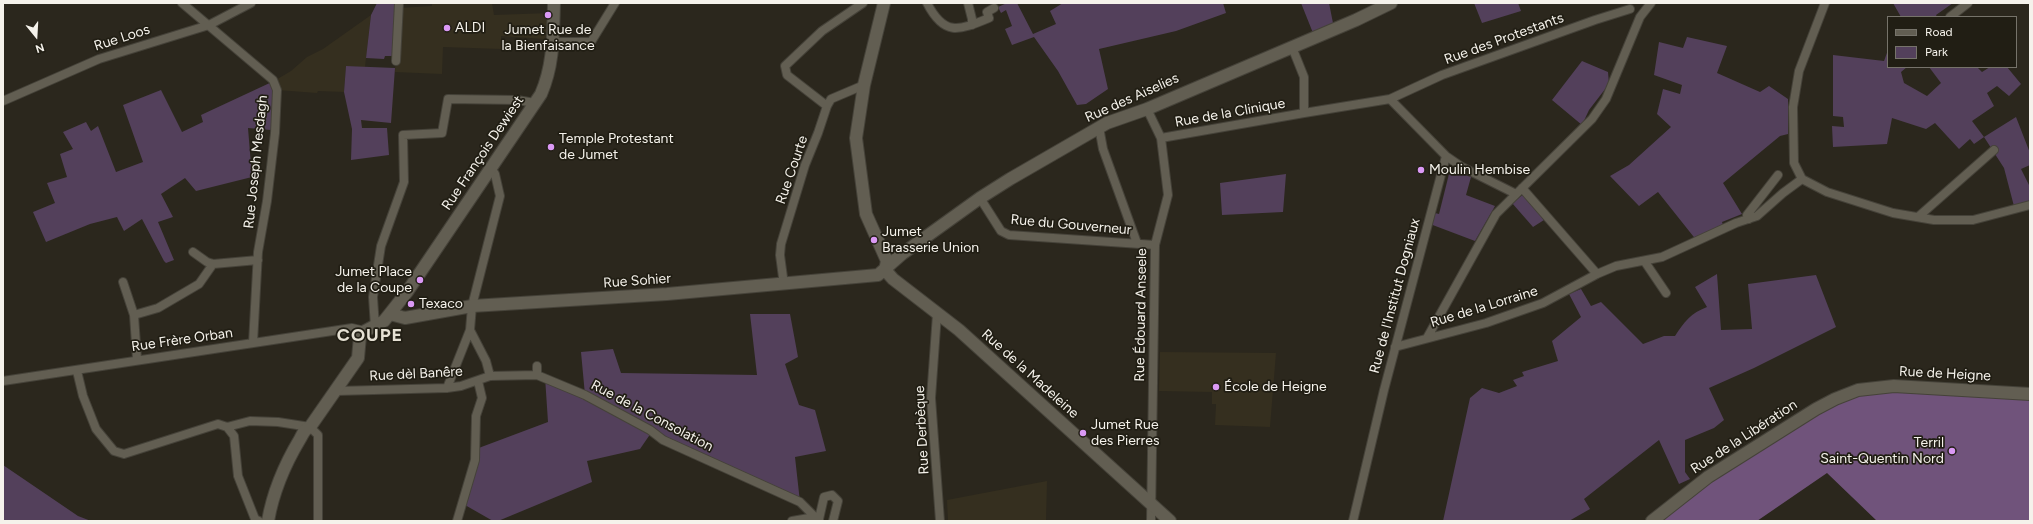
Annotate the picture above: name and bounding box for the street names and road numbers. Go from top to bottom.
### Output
street label: Rue des Protestants [1442,10,1566,68]
street label: Rue Loos [92,21,152,55]
street label: Rue des Aiselies [1082,70,1182,126]
street label: Rue François Dewiest [438,93,528,213]
street label: Rue Joseph Mesdagh [241,94,271,230]
street label: Rue de la Clinique [1174,95,1286,131]
street label: Rue Courte [772,134,812,206]
street label: Rue du Gouverneur [1010,211,1132,239]
street label: Rue de l'Institut Dogniaux [1366,217,1424,375]
street label: Rue Édouard Anseele [1131,248,1151,382]
street label: Rue Sohier [603,270,671,292]
street label: Rue de la Lorraine [1428,283,1540,331]
street label: Rue Frère Orban [130,325,234,355]
street label: Rue de la Madeleine [978,326,1082,422]
street label: Rue dèl Banêre [369,363,463,385]
street label: Rue de Heigne [1899,363,1991,385]
street label: Rue de la Consolation [588,377,716,455]
street label: Rue Derbèque [911,385,933,475]
street label: Rue de la Libération [1688,396,1800,478]

